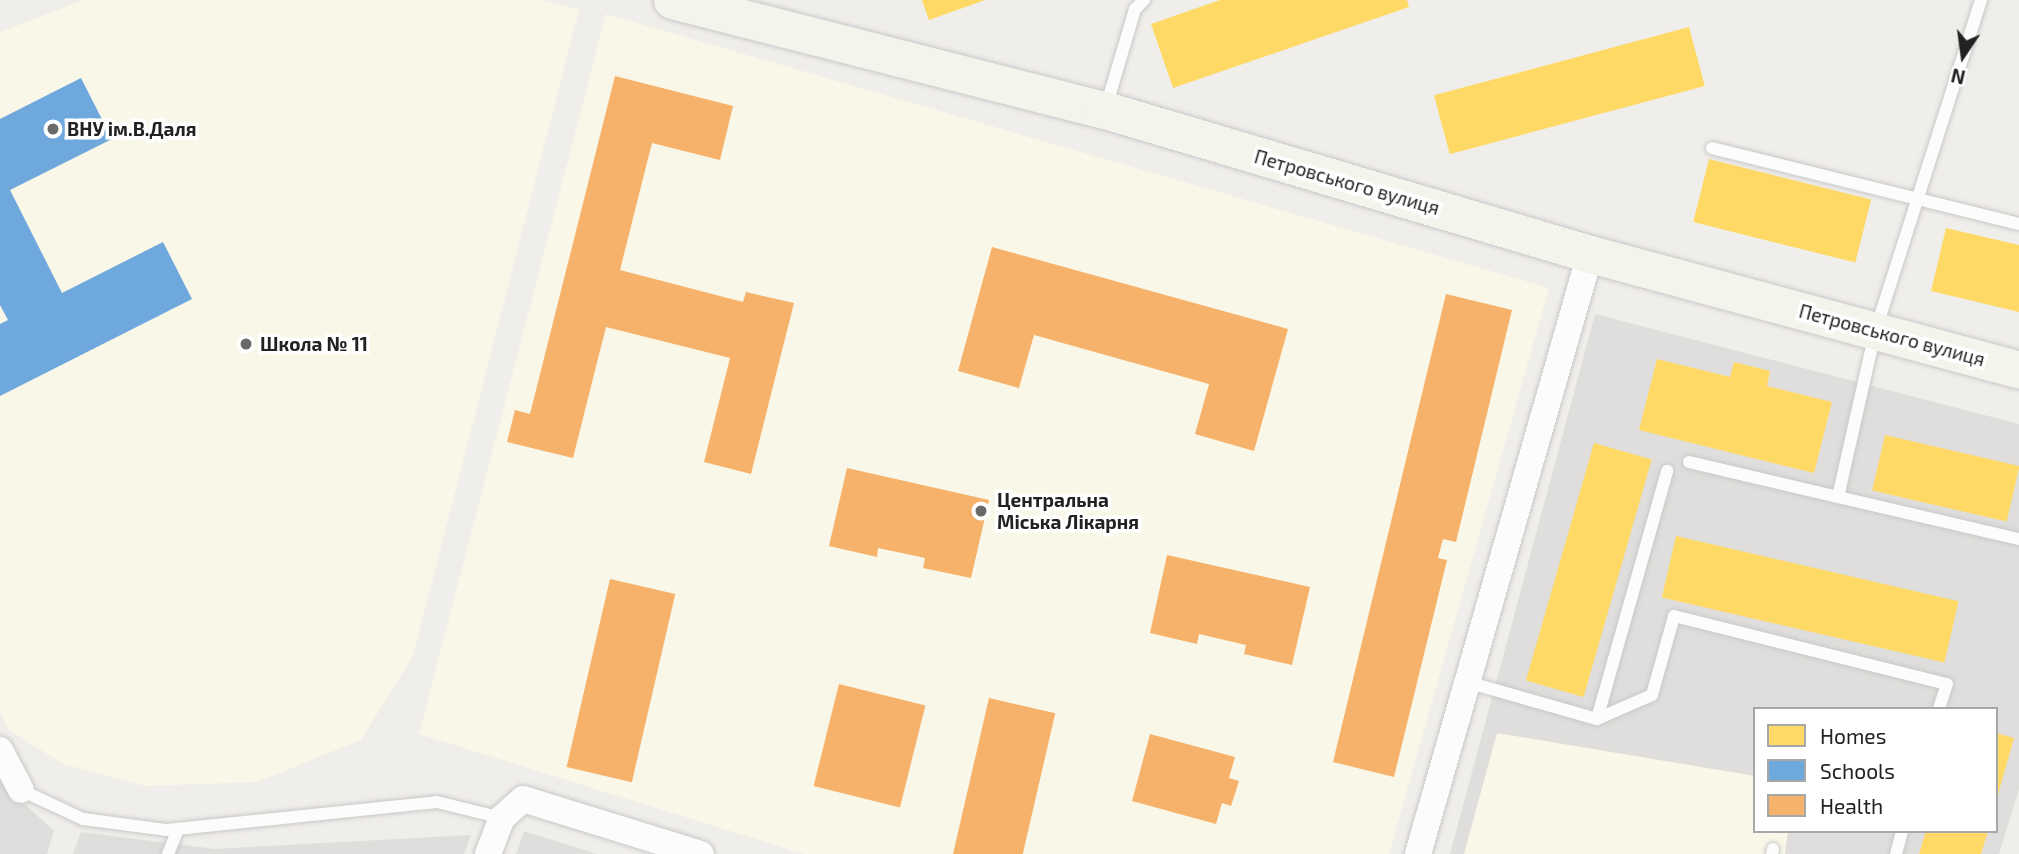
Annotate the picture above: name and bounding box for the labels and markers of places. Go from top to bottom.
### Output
place label: ВНУ ім.В.Даля [67,118,196,140]
marker: ВНУ ім.В.Даля [45,121,61,137]
place label: Школа № 11 [260,333,368,355]
marker: Школа № 11 [238,336,254,352]
place label: Центральна Міська Лікарня [997,489,1139,533]
marker: Центральна Міська Лікарня [971,501,991,521]

